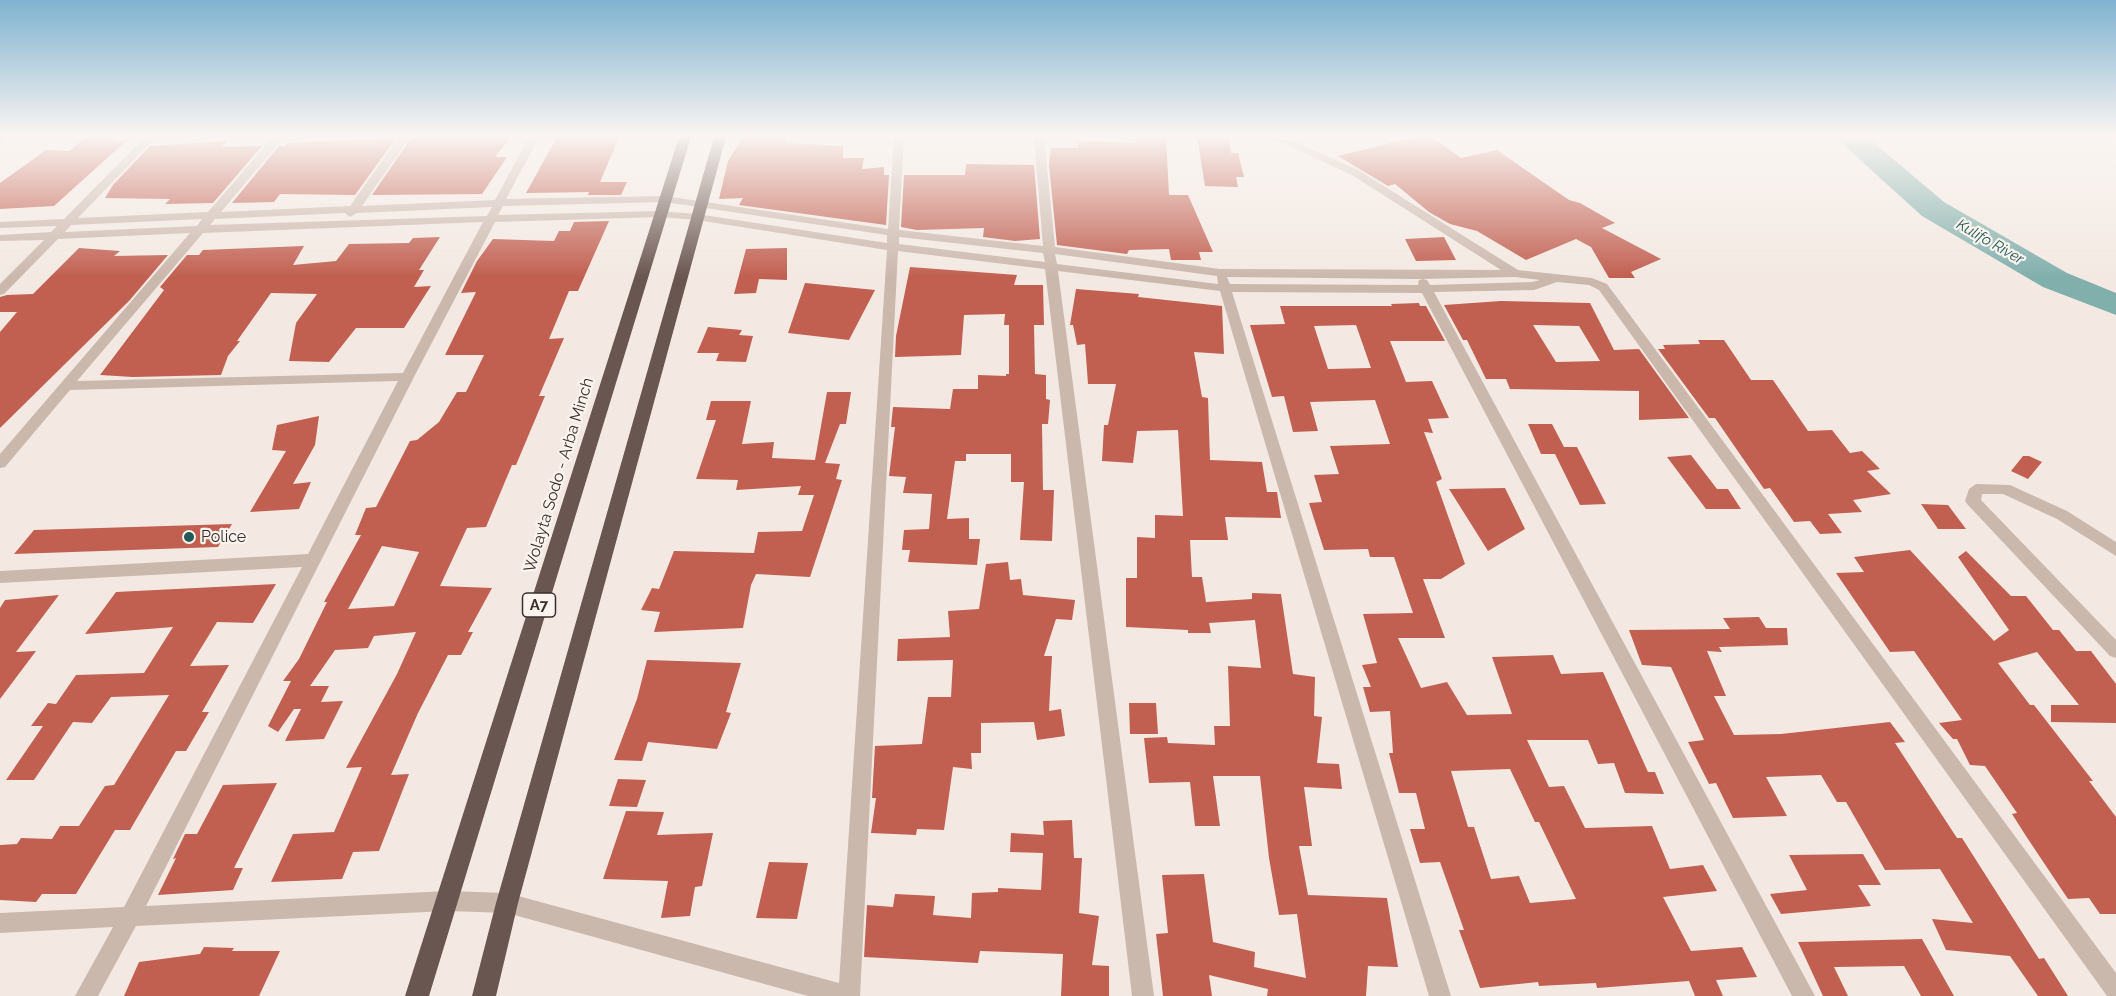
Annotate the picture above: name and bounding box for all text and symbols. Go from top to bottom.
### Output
water label: Kulifo River [1953,216,2027,268]
street label: Wolayta Sodo - Arba Minch [520,375,598,575]
place label: Police [201,527,246,547]
marker: Police [182,530,196,544]
road number: A7 [522,593,556,617]

